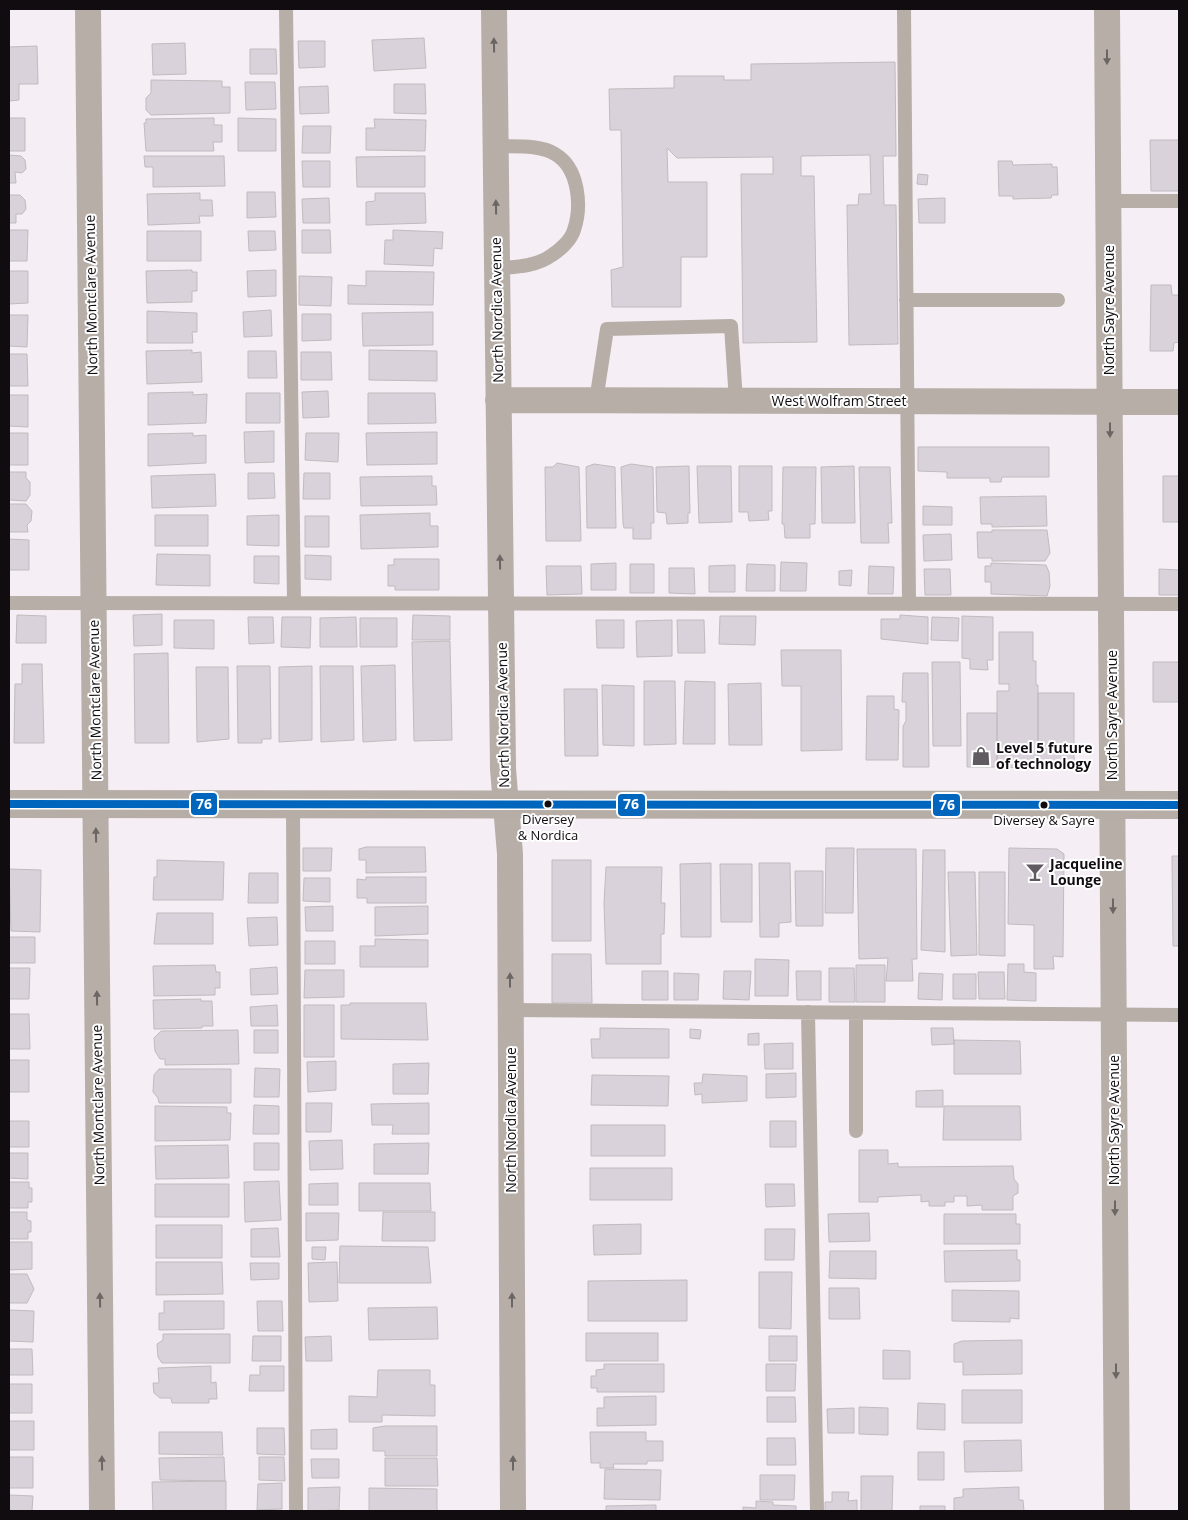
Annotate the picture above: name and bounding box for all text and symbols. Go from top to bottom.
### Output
one-way arrow [490,37,498,53]
one-way arrow [1103,50,1111,66]
one-way arrow [492,199,500,215]
street label: North Montclare Avenue [80,214,101,375]
street label: North Nordica Avenue [486,237,507,383]
street label: North Sayre Avenue [1099,245,1118,375]
street label: West Wolfram Street [772,391,906,410]
one-way arrow [1106,422,1114,438]
one-way arrow [496,554,504,570]
street label: North Montclare Avenue [84,619,105,780]
street label: North Nordica Avenue [492,642,513,788]
street label: North Sayre Avenue [1102,650,1121,780]
place label: Level 5 future of technology [996,738,1093,773]
shop icon: Level 5 future of technology [970,745,992,767]
line badge: 76 [190,792,218,816]
line badge: 76 [617,793,646,817]
line badge: 76 [932,793,961,817]
text: 76 [196,794,212,813]
text: 76 [623,794,639,813]
text: 76 [939,795,955,814]
marker: Diversey & Nordica [543,799,553,809]
marker: Diversey & Sayre [1039,800,1049,810]
place label: Diversey & Nordica [518,810,578,844]
place label: Diversey & Sayre [993,811,1095,829]
one-way arrow [92,827,100,843]
place label: Jacqueline Lounge [1048,854,1123,889]
bar icon: Jacqueline Lounge [1024,861,1046,883]
one-way arrow [1109,898,1117,914]
one-way arrow [506,972,514,988]
one-way arrow [93,989,101,1005]
street label: North Montclare Avenue [87,1024,108,1185]
street label: North Nordica Avenue [501,1047,520,1193]
street label: North Sayre Avenue [1104,1055,1123,1185]
one-way arrow [1111,1201,1119,1217]
one-way arrow [96,1292,104,1308]
one-way arrow [508,1292,516,1308]
one-way arrow [1112,1363,1120,1379]
one-way arrow [98,1454,106,1470]
one-way arrow [509,1454,517,1470]

